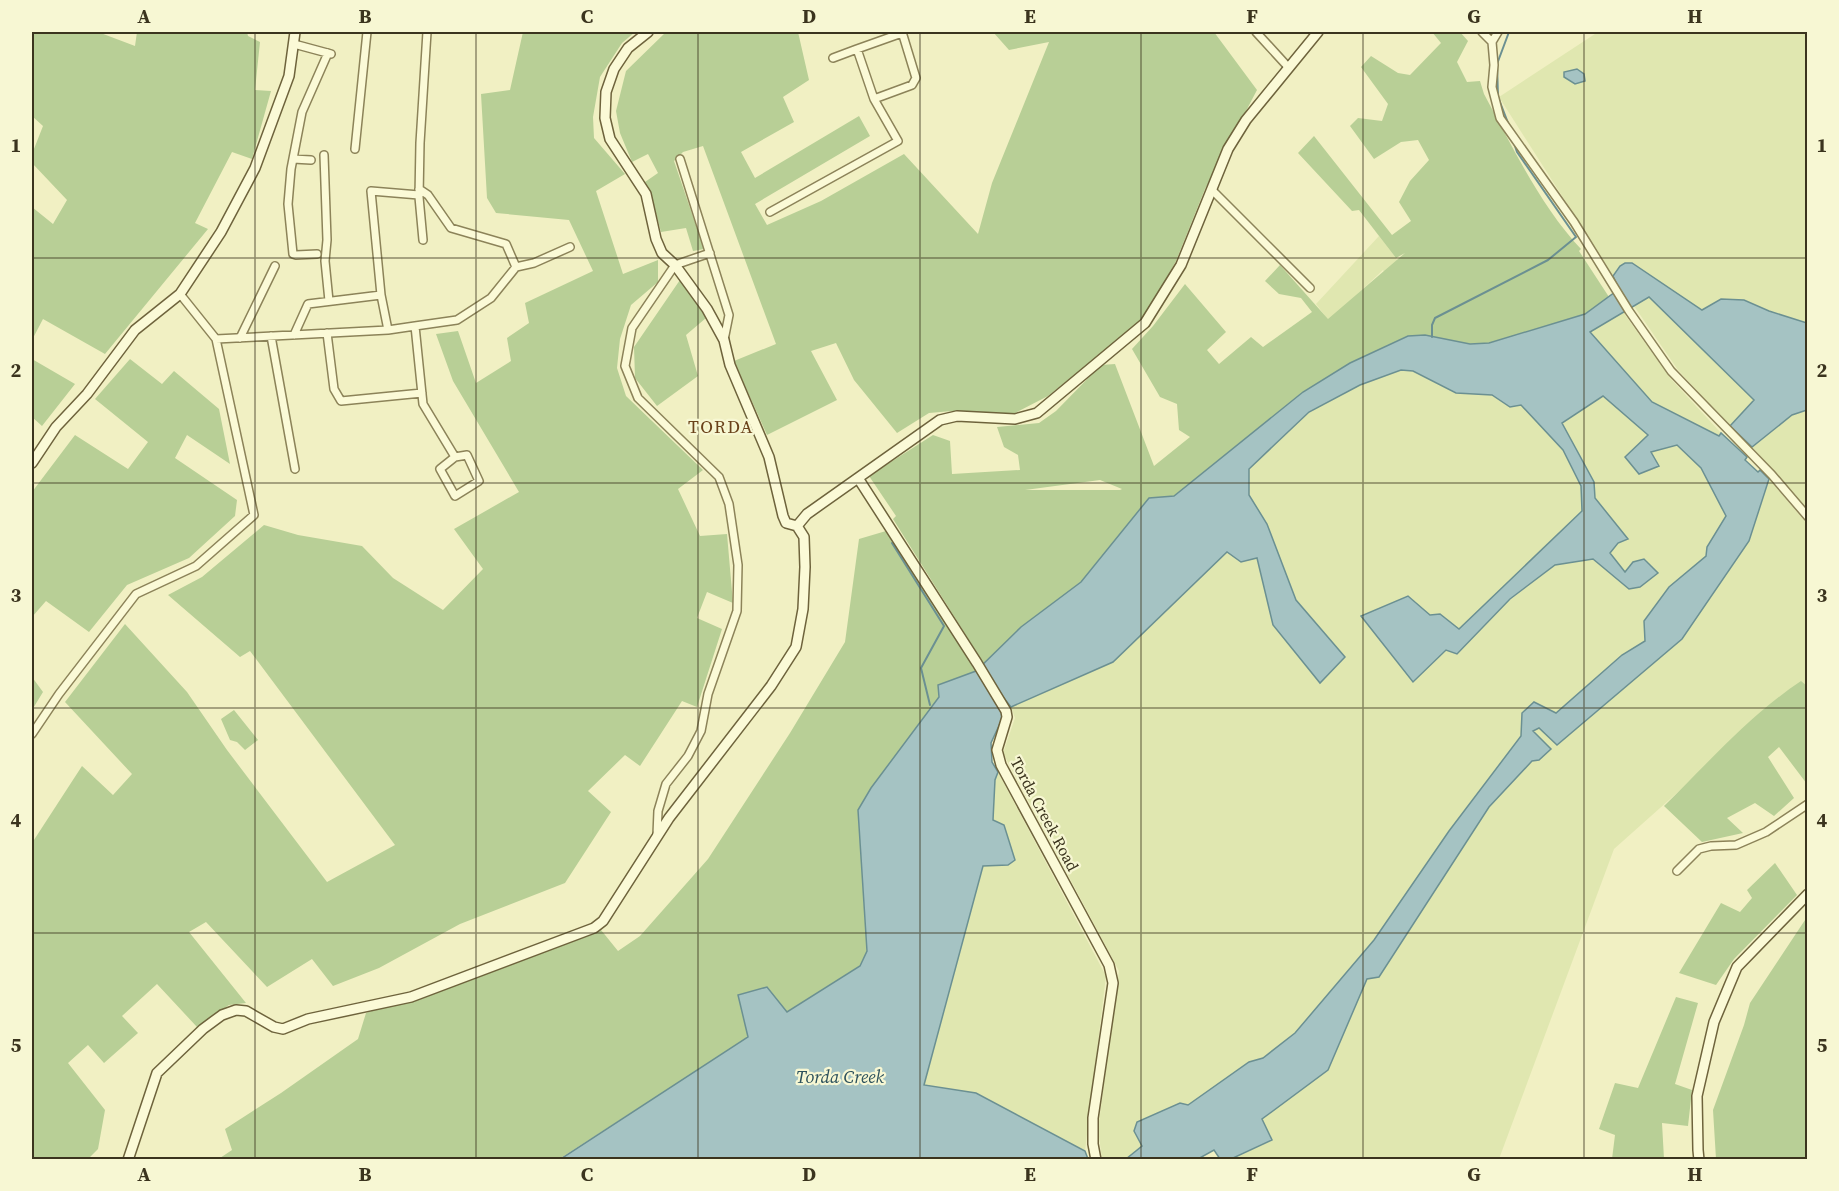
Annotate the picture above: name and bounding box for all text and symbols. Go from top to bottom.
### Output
text: A [137,2,151,30]
text: B [358,2,372,30]
text: C [581,2,593,30]
text: D [802,2,816,30]
text: E [1024,2,1036,30]
text: F [1246,2,1258,30]
text: G [1467,2,1481,30]
text: H [1687,2,1703,30]
text: 1 [11,131,21,159]
text: 1 [1817,131,1827,159]
text: 2 [11,356,22,384]
text: 2 [1817,356,1828,384]
district label: TORDA [688,414,754,439]
text: 3 [11,581,22,609]
text: 3 [1817,581,1828,609]
street label: Torda Creek Road [1006,753,1084,875]
text: 4 [11,806,22,834]
text: 4 [1817,806,1828,834]
text: 5 [11,1031,22,1059]
text: 5 [1817,1031,1828,1059]
water label: Torda Creek [796,1064,885,1089]
text: A [137,1160,151,1188]
text: B [358,1160,372,1188]
text: C [581,1160,593,1188]
text: D [802,1160,816,1188]
text: E [1024,1160,1036,1188]
text: F [1246,1160,1258,1188]
text: G [1467,1160,1481,1188]
text: H [1687,1160,1703,1188]

